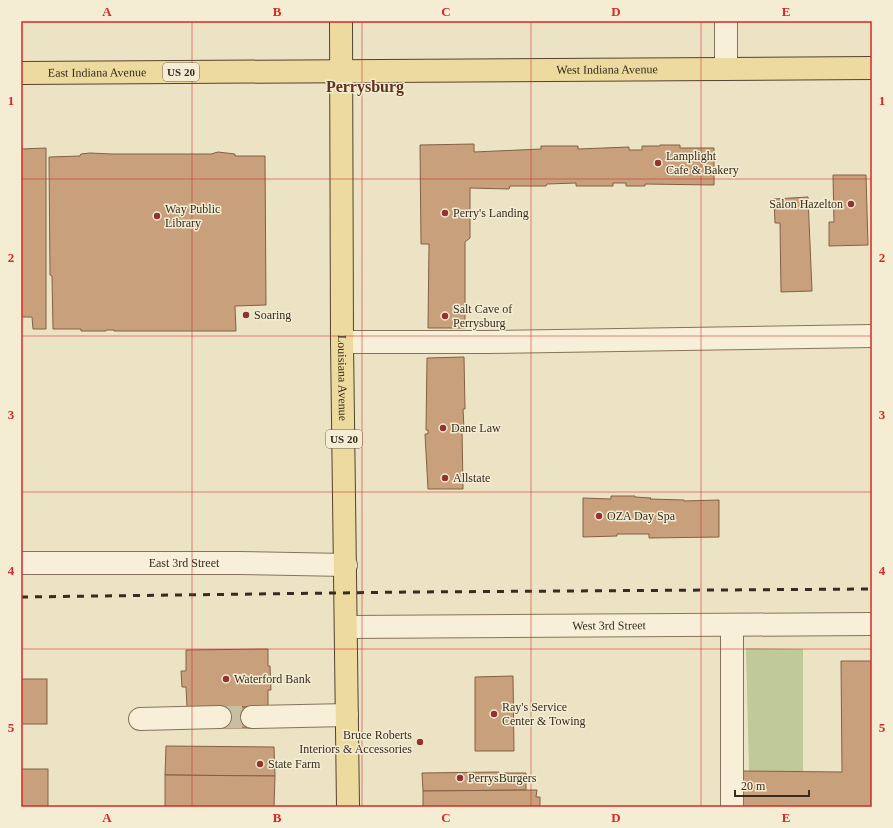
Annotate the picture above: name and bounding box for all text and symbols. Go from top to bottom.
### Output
text: A [102,4,112,19]
text: B [273,4,282,19]
text: C [441,4,451,19]
text: D [611,4,621,19]
text: E [782,4,790,19]
street label: West Indiana Avenue [556,62,658,77]
road number: US 20 [163,63,199,81]
street label: East Indiana Avenue [48,65,146,80]
district label: Perrysburg [326,78,404,96]
text: 1 [8,93,14,108]
text: 1 [879,93,885,108]
place label: Lamplight Cafe & Bakery [666,149,739,177]
marker: Lamplight Cafe & Bakery [653,158,663,168]
place label: Salon Hazelton [769,197,843,211]
marker: Salon Hazelton [846,199,856,209]
place label: Way Public Library [165,202,220,230]
place label: Perry's Landing [453,206,529,220]
marker: Perry's Landing [440,208,450,218]
marker: Way Public Library [152,211,162,221]
text: 2 [8,250,14,265]
text: 2 [879,250,885,265]
place label: Salt Cave of Perrysburg [453,302,512,330]
place label: Soaring [254,308,291,322]
marker: Soaring [241,310,251,320]
marker: Salt Cave of Perrysburg [440,311,450,321]
street label: Louisiana Avenue [335,335,350,421]
text: 3 [8,407,15,422]
text: 3 [879,407,886,422]
place label: Dane Law [451,421,501,435]
marker: Dane Law [438,423,448,433]
road number: US 20 [326,430,362,448]
place label: Allstate [453,471,490,485]
marker: Allstate [440,473,450,483]
place label: OZA Day Spa [607,509,676,523]
marker: OZA Day Spa [594,511,604,521]
street label: East 3rd Street [149,556,220,570]
text: 4 [8,563,15,578]
text: 4 [879,563,886,578]
street label: West 3rd Street [572,618,647,633]
place label: Waterford Bank [234,672,311,686]
marker: Waterford Bank [221,674,231,684]
place label: Ray's Service Center & Towing [502,700,586,728]
marker: Ray's Service Center & Towing [489,709,499,719]
text: 5 [8,720,15,735]
text: 5 [879,720,886,735]
place label: Bruce Roberts Interiors & Accessories [299,728,412,756]
marker: Bruce Roberts Interiors & Accessories [415,737,425,747]
place label: State Farm [268,757,321,771]
marker: State Farm [255,759,265,769]
place label: PerrysBurgers [468,771,537,785]
scale bar [735,772,809,798]
marker: PerrysBurgers [455,773,465,783]
text: 20 m [741,779,766,793]
text: A [102,810,112,825]
text: B [273,810,282,825]
text: C [441,810,451,825]
text: D [611,810,621,825]
text: E [782,810,790,825]

